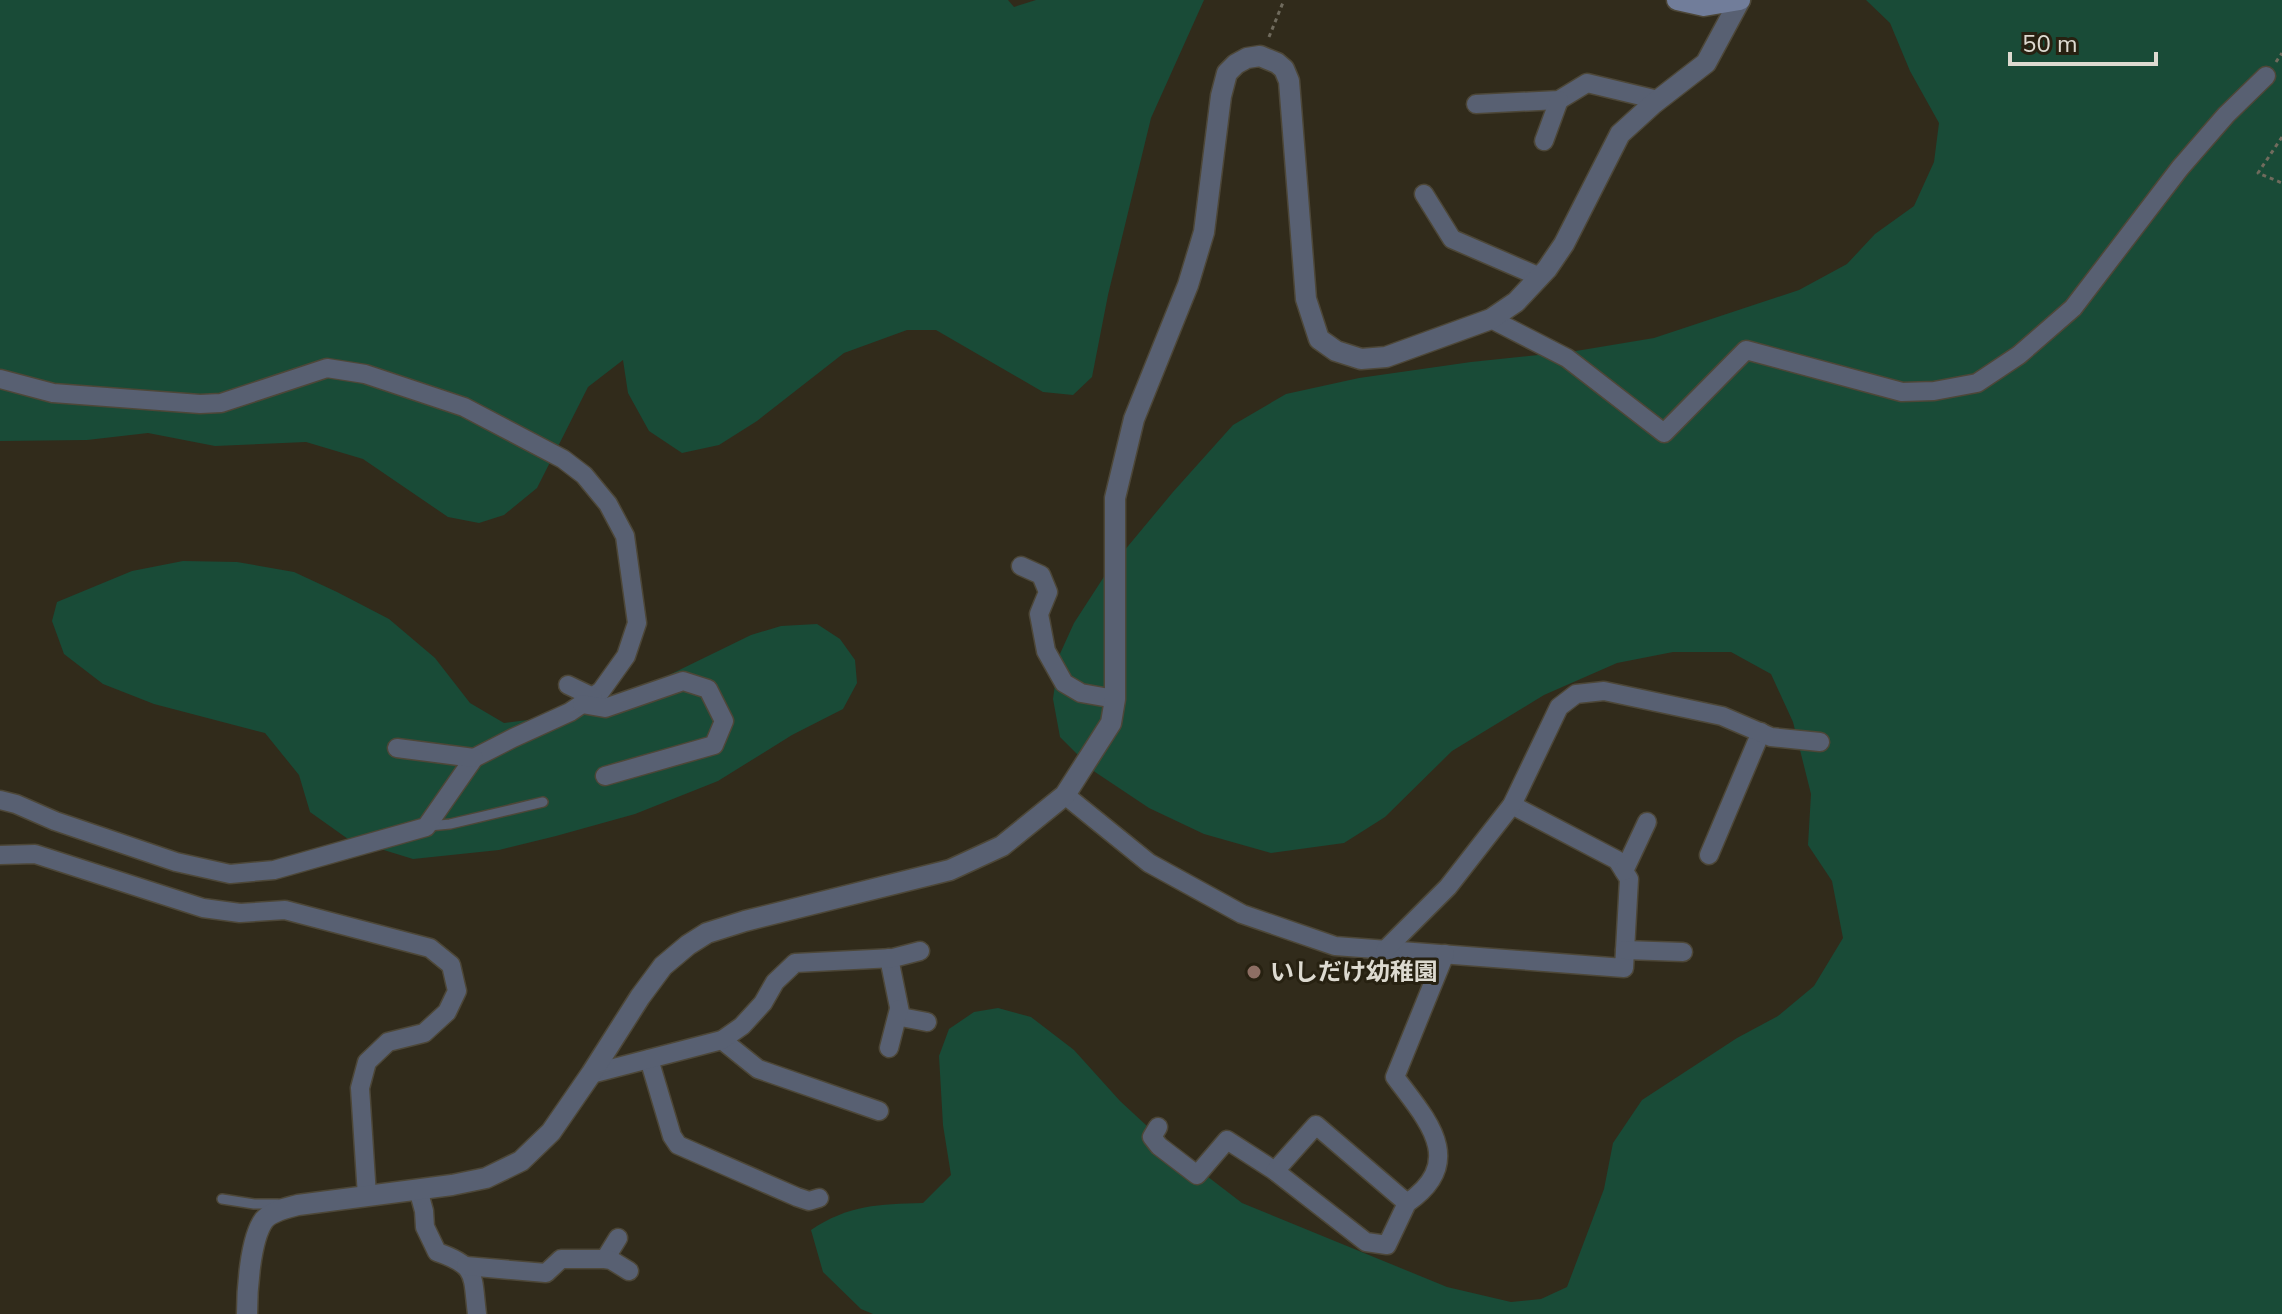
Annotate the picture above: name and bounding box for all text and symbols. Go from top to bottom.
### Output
scale bar [2010,16,2156,66]
text: 50 m [2022,28,2078,60]
place label: いしだけ幼稚園 [1270,956,1438,988]
marker: いしだけ幼稚園 [1245,963,1263,981]

